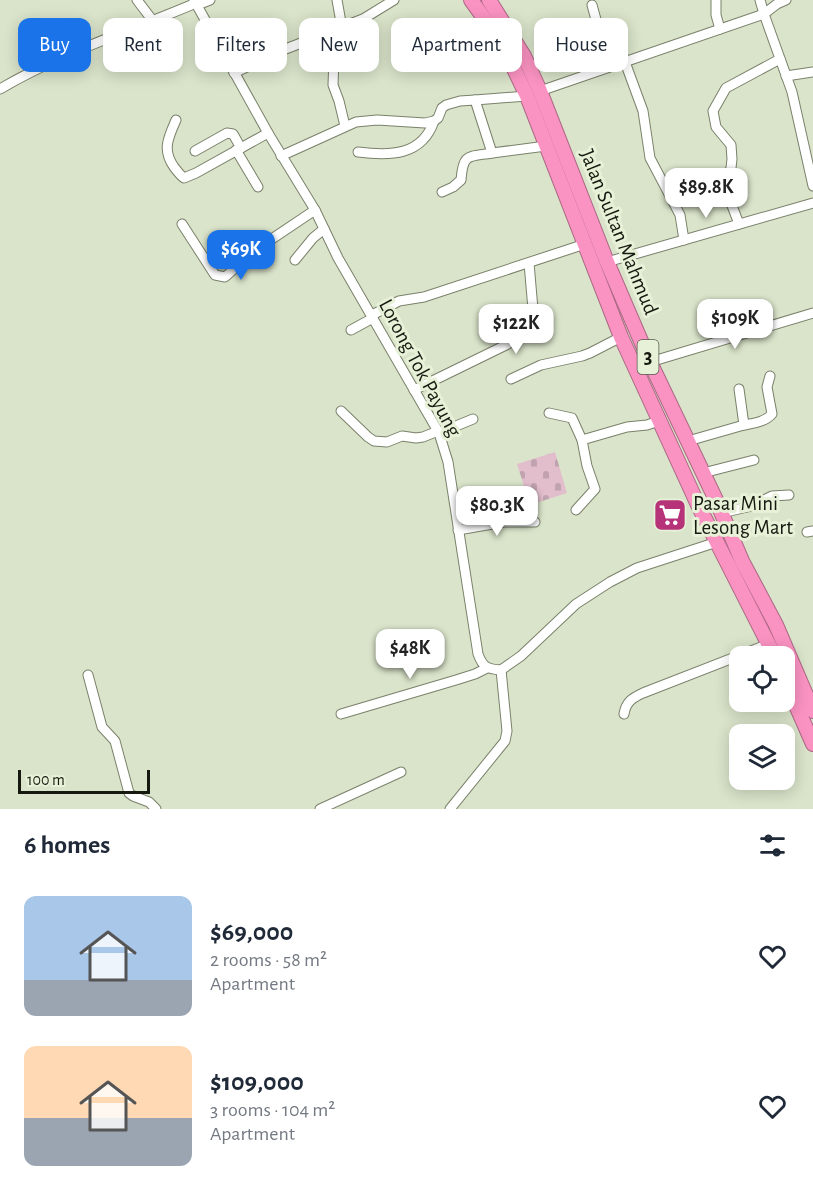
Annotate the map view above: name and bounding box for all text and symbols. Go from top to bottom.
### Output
chip: Buy [18,18,91,72]
chip: Rent [103,18,183,72]
chip: Filters [195,18,287,72]
chip: New [299,18,379,72]
chip: Apartment [391,18,522,72]
chip: House [534,18,628,72]
street label: Jalan Sultan Mahmud [576,146,662,318]
pin: $89.8K [657,168,755,219]
text: $89.8K [679,177,733,197]
pin: $69K [205,230,277,281]
text: $69K [221,239,261,259]
street label: Lorong Tok Payung [375,296,465,441]
pin: $109K [693,299,777,350]
pin: $122K [474,304,558,355]
text: $109K [711,308,759,328]
text: $122K [493,313,539,333]
road number: 3 [638,340,658,374]
pin: $80.3K [448,486,546,537]
place label: Pasar Mini Lesong Mart [693,493,793,538]
text: $80.3K [470,495,524,515]
supermarket icon: Pasar Mini Lesong Mart [652,497,688,533]
pin: $48K [374,629,446,680]
text: $48K [390,638,430,658]
map controls [729,646,795,790]
button: locate [729,646,795,712]
button: layers [729,724,795,790]
scale bar [18,767,150,794]
text: 100 m [27,772,65,788]
icon: filters [756,829,789,862]
text: 6 homes [24,832,110,858]
text: $69,000 [210,919,293,945]
icon: home [72,920,144,992]
icon: heart [756,940,789,973]
text: 2 rooms · 58 m² [210,950,327,970]
text: Apartment [210,974,295,994]
text: $109,000 [210,1069,304,1095]
icon: home [72,1070,144,1142]
icon: heart [756,1090,789,1123]
text: 3 rooms · 104 m² [210,1100,335,1120]
text: Apartment [210,1124,295,1144]

